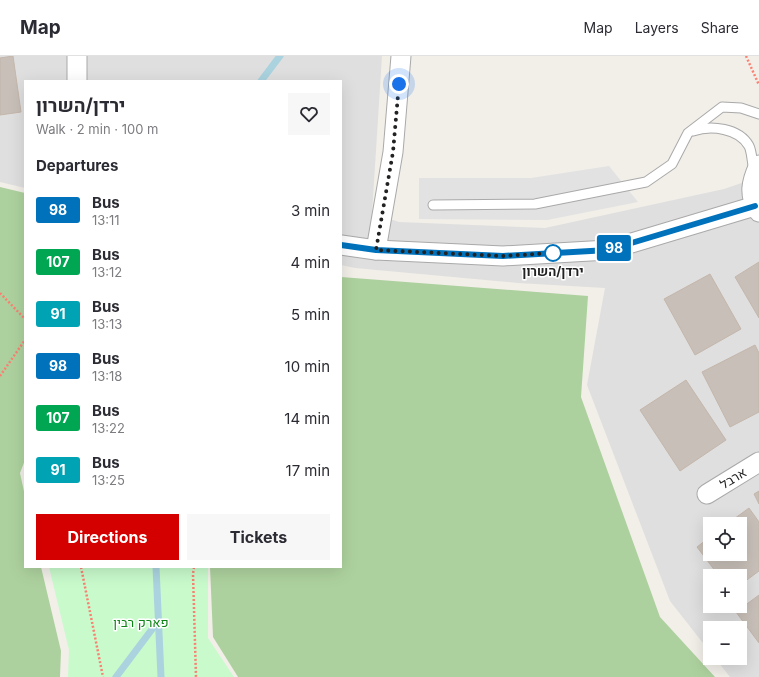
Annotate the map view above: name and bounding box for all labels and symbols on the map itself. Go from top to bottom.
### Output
your location [389,74,409,94]
line badge: 98 [596,235,632,261]
marker: ירדן/השרון [544,244,562,262]
place label: ירדן/השרון [522,263,584,279]
street label: ארבל [717,464,749,492]
park label: פארק רבין [113,614,169,630]

